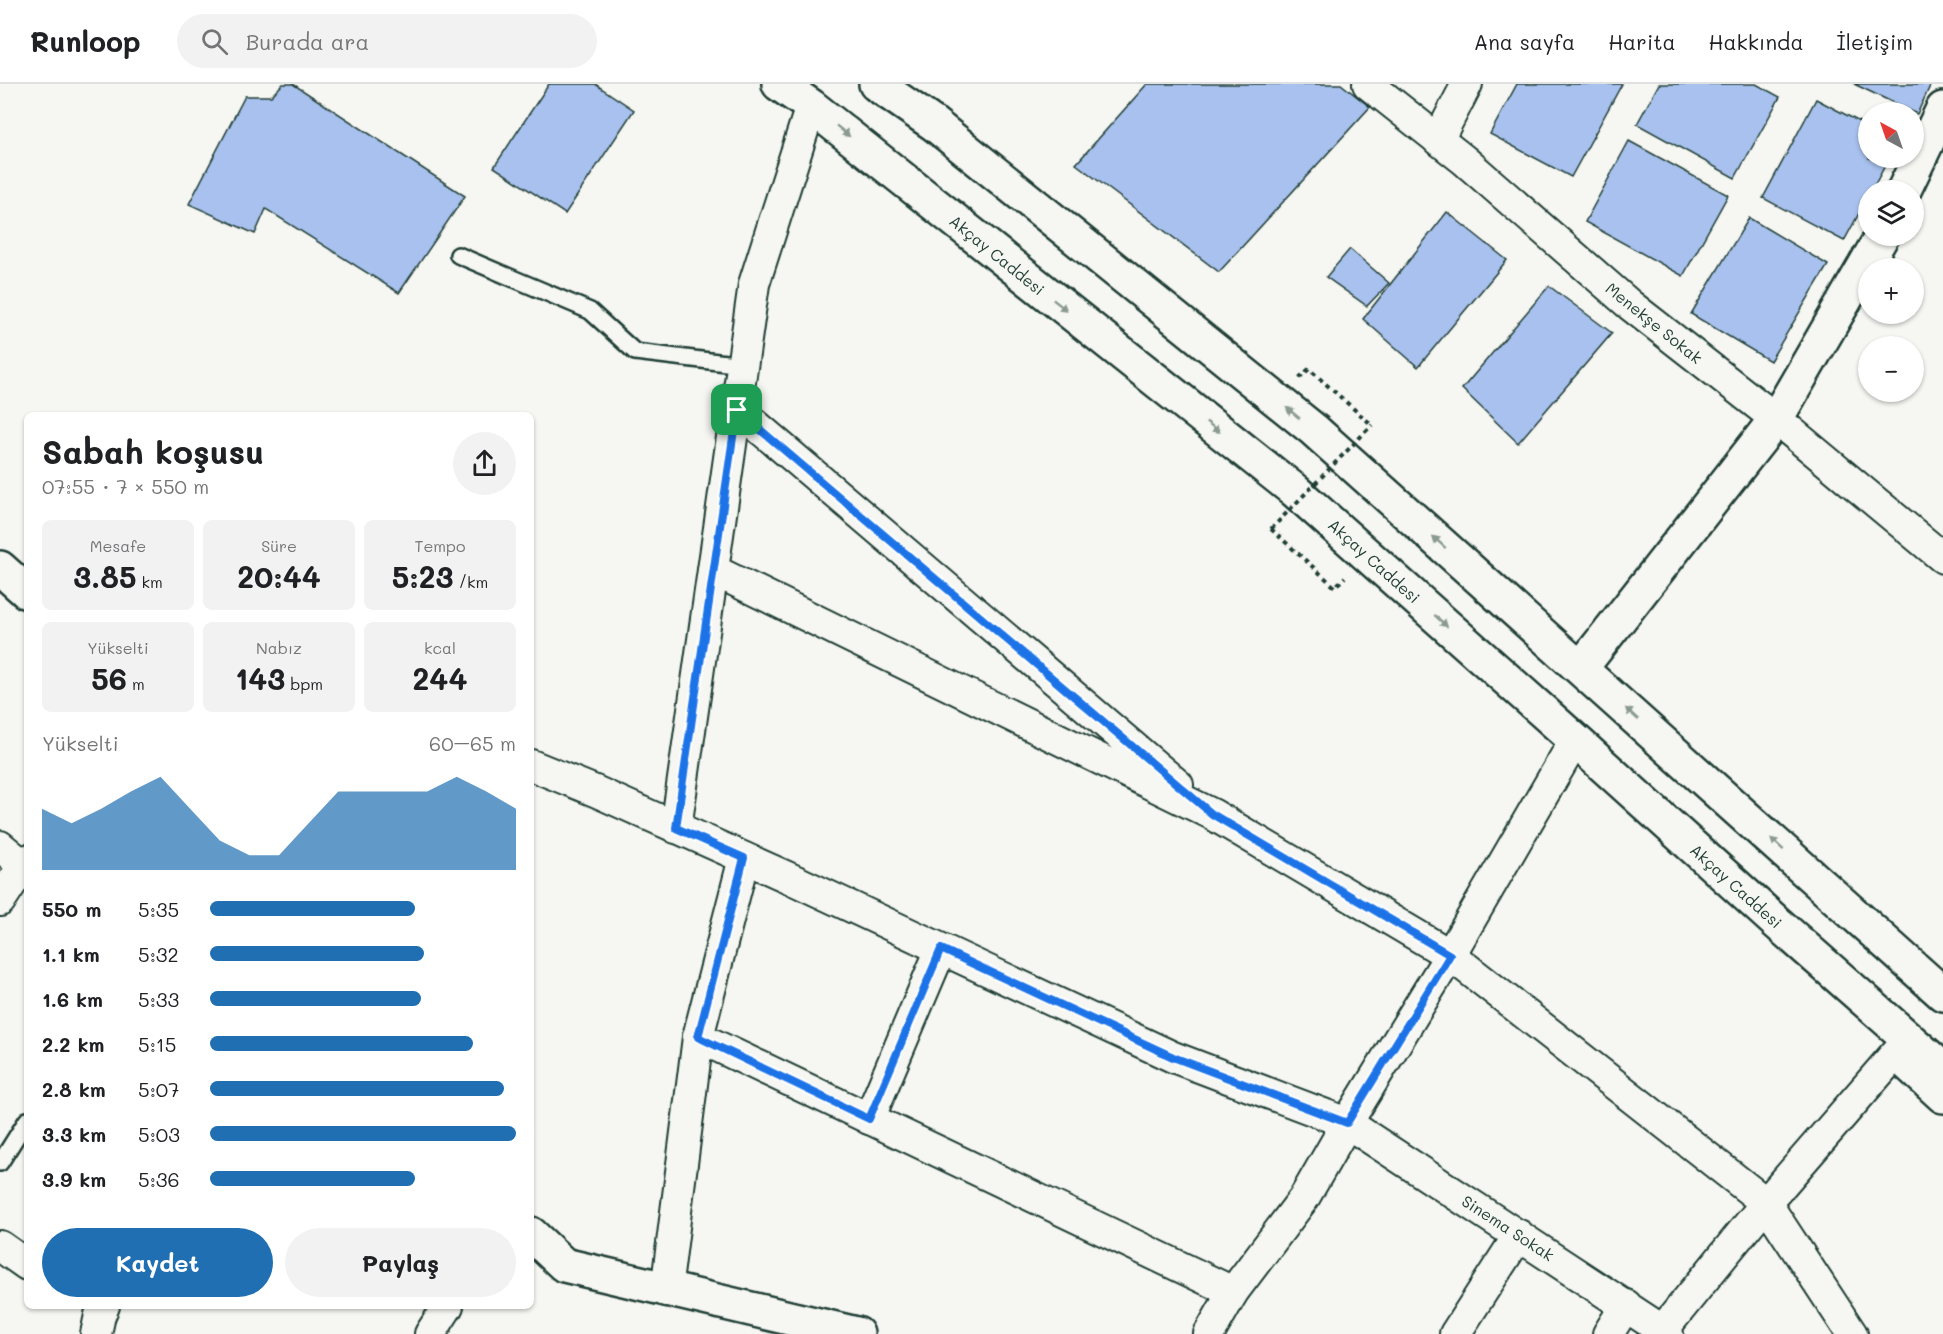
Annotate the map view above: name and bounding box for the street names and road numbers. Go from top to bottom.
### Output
street label: Akçay Caddesi [945,210,1049,299]
street label: Menekşe Sokak [1602,277,1707,368]
street label: Akçay Caddesi [1324,514,1425,607]
street label: Akçay Caddesi [1686,839,1787,932]
street label: Sinema Sokak [1458,1190,1558,1265]

